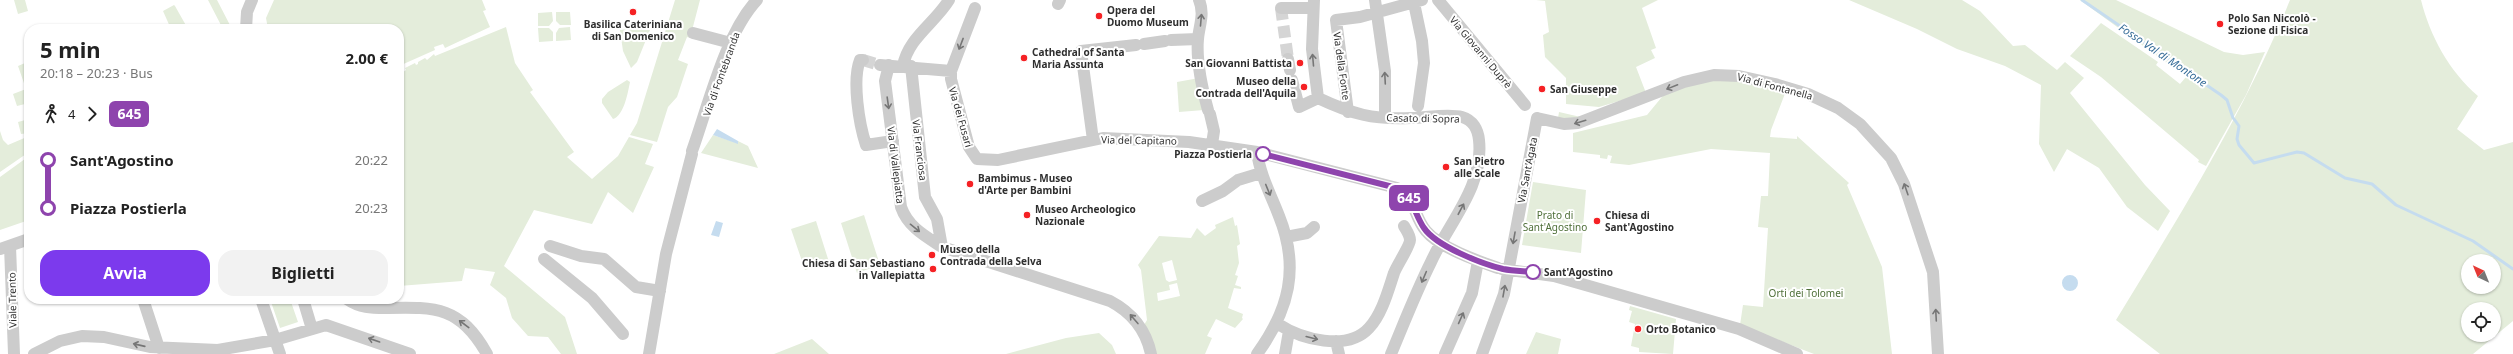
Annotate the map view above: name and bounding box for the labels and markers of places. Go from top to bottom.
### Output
place label: Opera del Duomo Museum [1107,3,1189,29]
marker: Basilica Cateriniana di San Domenico [628,7,638,17]
marker: Opera del Duomo Museum [1094,11,1104,21]
place label: Polo San Niccolò - Sezione di Fisica [2228,11,2316,37]
place label: Basilica Cateriniana di San Domenico [584,17,682,43]
marker: Polo San Niccolò - Sezione di Fisica [2215,19,2225,29]
place label: Cathedral of Santa Maria Assunta [1032,45,1124,71]
marker: Cathedral of Santa Maria Assunta [1019,53,1029,63]
place label: San Giovanni Battista [1185,56,1292,70]
marker: San Giovanni Battista [1295,58,1305,68]
place label: Museo della Contrada dell'Aquila [1195,74,1296,100]
marker: Museo della Contrada dell'Aquila [1299,82,1309,92]
place label: San Giuseppe [1550,82,1617,96]
marker: San Giuseppe [1537,84,1547,94]
marker: Piazza Postierla [1255,146,1271,162]
place label: Piazza Postierla [1174,147,1252,161]
place label: San Pietro alle Scale [1454,154,1505,180]
marker: San Pietro alle Scale [1441,162,1451,172]
place label: Bambimus - Museo d'Arte per Bambini [978,171,1073,197]
marker: Bambimus - Museo d'Arte per Bambini [965,179,975,189]
place label: Museo Archeologico Nazionale [1035,202,1136,228]
place label: Chiesa di Sant'Agostino [1605,208,1674,234]
marker: Museo Archeologico Nazionale [1022,210,1032,220]
marker: Chiesa di Sant'Agostino [1592,216,1602,226]
place label: Museo della Contrada della Selva [940,242,1042,268]
marker: Museo della Contrada della Selva [927,250,937,260]
place label: Chiesa di San Sebastiano in Vallepiatta [802,256,925,282]
marker: Chiesa di San Sebastiano in Vallepiatta [928,264,938,274]
marker: Sant'Agostino [1525,264,1541,280]
place label: Sant'Agostino [1544,265,1613,279]
place label: Orto Botanico [1646,322,1716,336]
marker: Orto Botanico [1633,324,1643,334]

